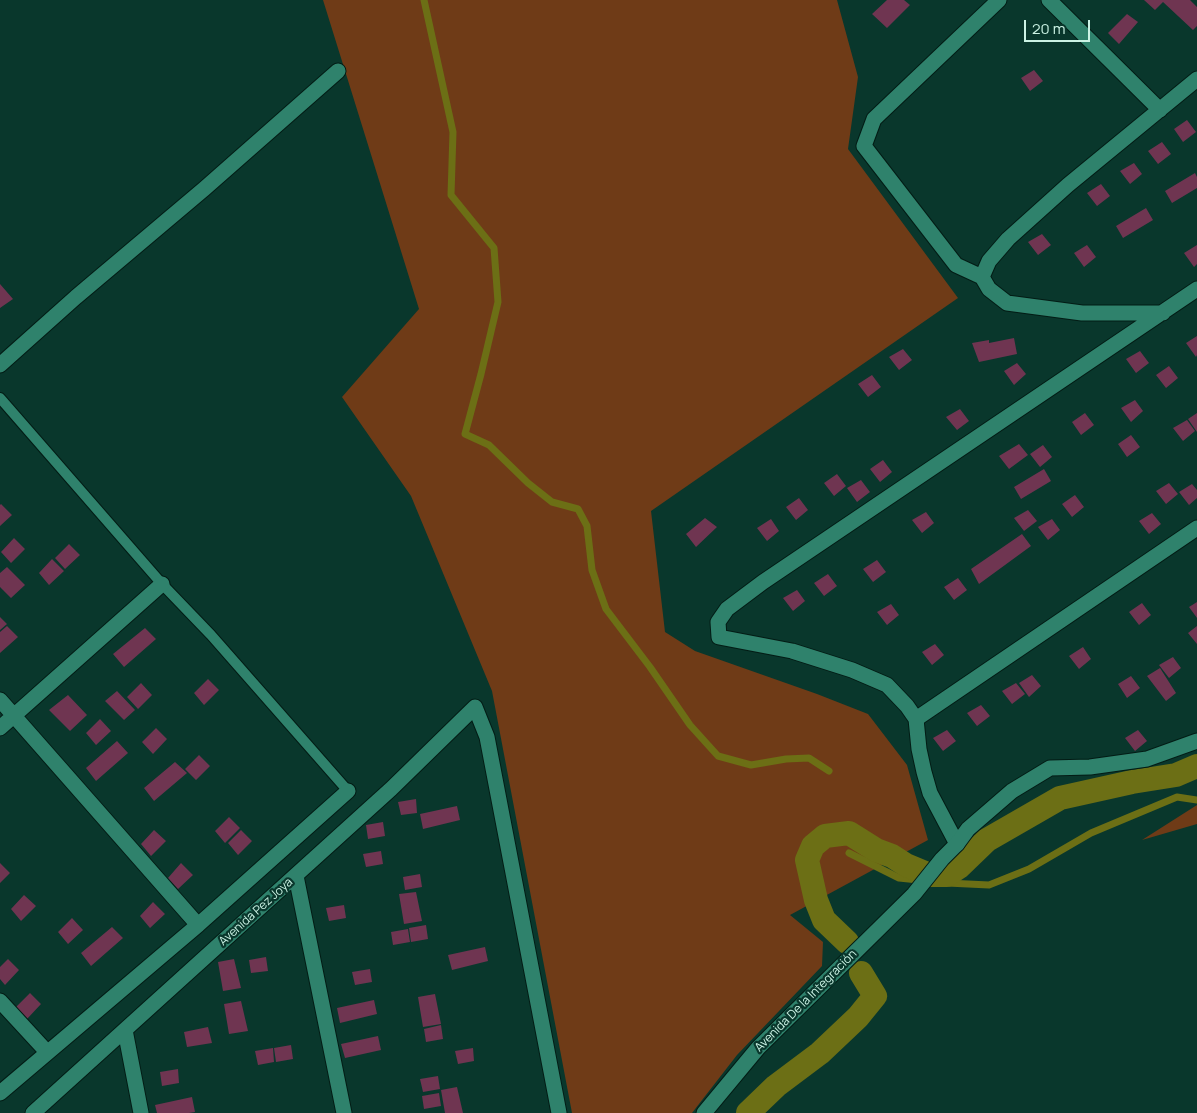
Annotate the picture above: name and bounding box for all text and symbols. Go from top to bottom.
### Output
scale bar [1027,10,1093,42]
text: 20 m [1032,18,1065,39]
street label: Avenida Pez Joya [216,875,296,949]
street label: Avenida De la Integración [752,947,860,1055]

